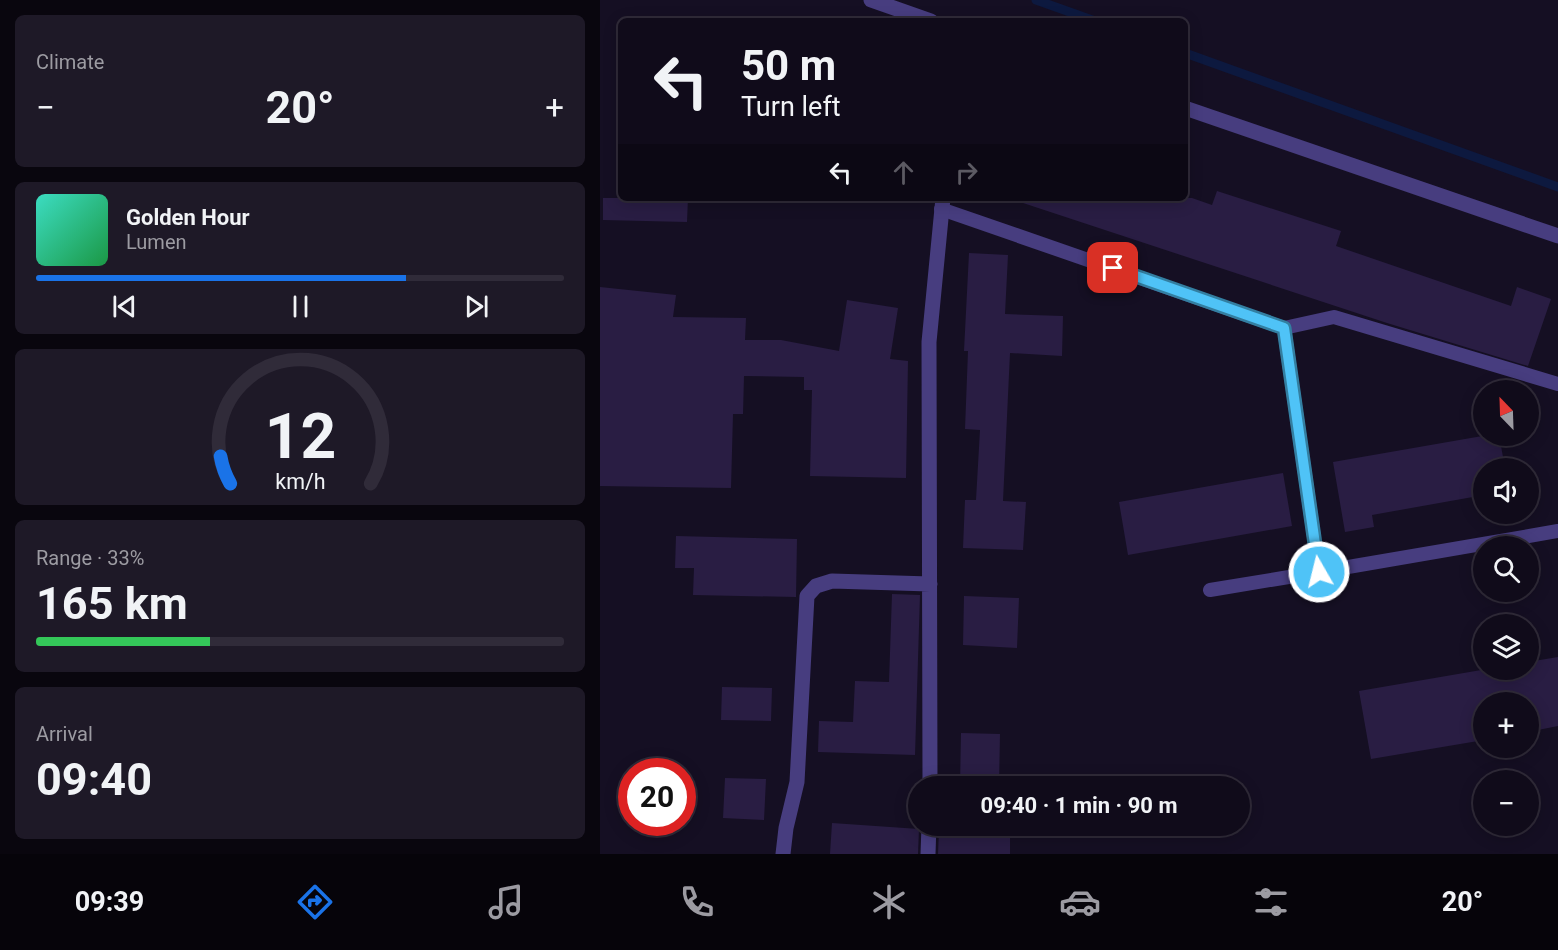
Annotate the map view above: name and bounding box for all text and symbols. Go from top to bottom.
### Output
text: 50 m [741,41,836,90]
icon: left [642,42,720,120]
text: Climate [36,50,104,74]
text: 20° [265,81,335,134]
text: − [36,88,55,127]
text: + [545,88,564,127]
text: Turn left [741,91,841,123]
icon: left [824,156,857,189]
icon: ahead [887,156,920,189]
icon: right [950,156,983,189]
text: Golden Hour [126,205,250,230]
text: Lumen [126,230,187,254]
pin [1087,242,1138,293]
icon: arrive [1096,251,1129,284]
icon: previous [108,290,141,323]
icon: pause [284,290,317,323]
icon: next [460,290,493,323]
north arrow [1473,380,1539,446]
map controls [1473,380,1539,836]
text: 12 [264,400,336,473]
button: sound [1473,458,1539,524]
text: km/h [275,469,325,494]
button: search [1473,536,1539,602]
position arrow [1287,540,1351,604]
text: Range · 33% [36,546,144,570]
text: 165 km [36,577,188,630]
button: layers [1473,614,1539,680]
button: + [1473,692,1539,758]
text: Arrival [36,722,93,746]
text: 09:40 [36,753,152,806]
speed limit sign: 20 [618,758,696,836]
button: − [1473,770,1539,836]
text: 09:40 · 1 min · 90 m [981,793,1177,818]
icon: directions [294,881,336,923]
icon: music [485,881,527,923]
icon: phone [676,881,718,923]
icon: climate [868,881,910,923]
icon: car [1059,881,1101,923]
icon: filters [1250,881,1292,923]
text: 09:39 [75,886,144,918]
text: 20° [1442,886,1483,918]

